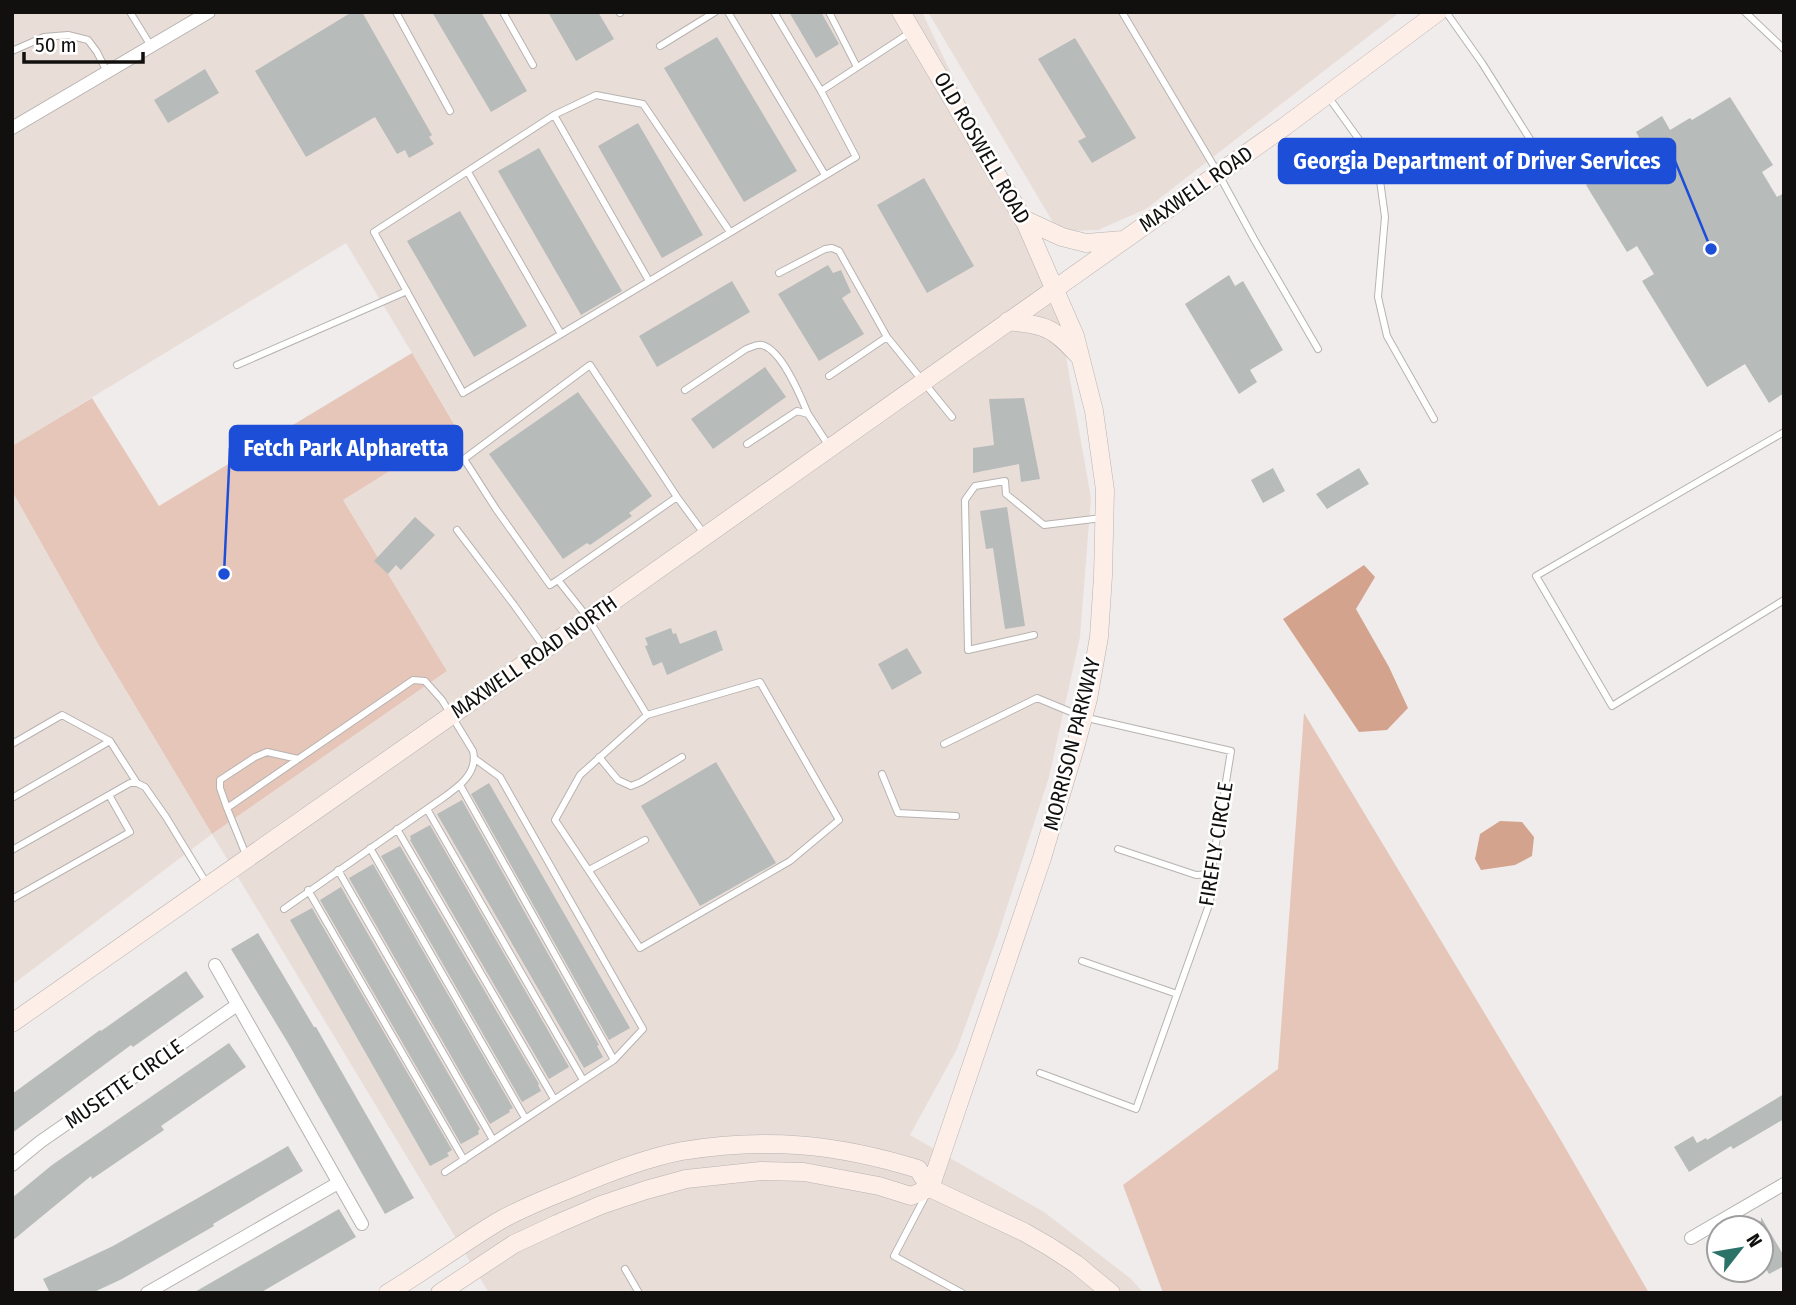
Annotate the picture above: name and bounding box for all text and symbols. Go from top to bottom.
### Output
scale bar [24,21,144,65]
text: 50 m [35,32,77,58]
street label: OLD ROSWELL ROAD [928,68,1036,228]
callout: Georgia Department of Driver Services [1279,139,1675,183]
street label: MAXWELL ROAD [1134,140,1258,238]
text: Georgia Department of Driver Services [1293,147,1661,175]
callout: Fetch Park Alpharetta [230,426,462,470]
text: Fetch Park Alpharetta [244,434,448,462]
street label: MAXWELL ROAD NORTH [446,590,622,724]
street label: MORRISON PARKWAY [1038,654,1106,833]
street label: FIREFLY CIRCLE [1193,780,1239,908]
street label: MUSETTE CIRCLE [60,1033,188,1134]
north arrow [1705,1214,1775,1284]
text: N [1741,1230,1767,1251]

